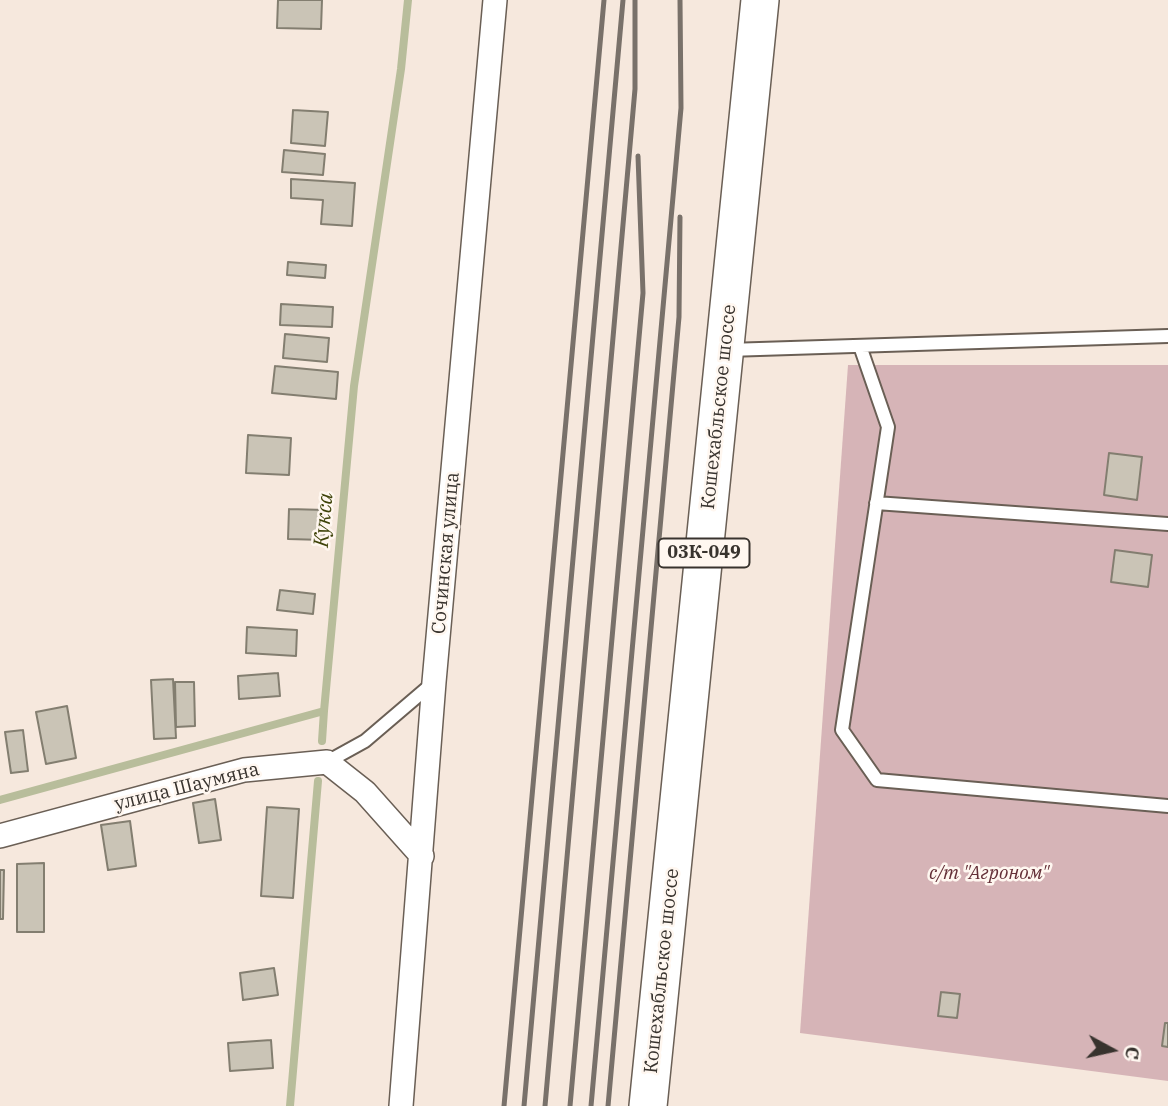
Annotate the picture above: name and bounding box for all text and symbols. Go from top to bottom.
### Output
street label: Кошехабльское шоссе [697,303,741,511]
street label: Сочинская улица [428,471,464,635]
water label: Кукса [309,492,339,548]
road number: 03К-049 [658,538,750,568]
street label: улица Шаумяна [112,758,262,816]
park label: с/т "Агроном" [929,863,1049,885]
street label: Кошехабльское шоссе [640,867,684,1075]
north arrow [1077,1015,1147,1085]
text: С [1120,1045,1146,1061]

